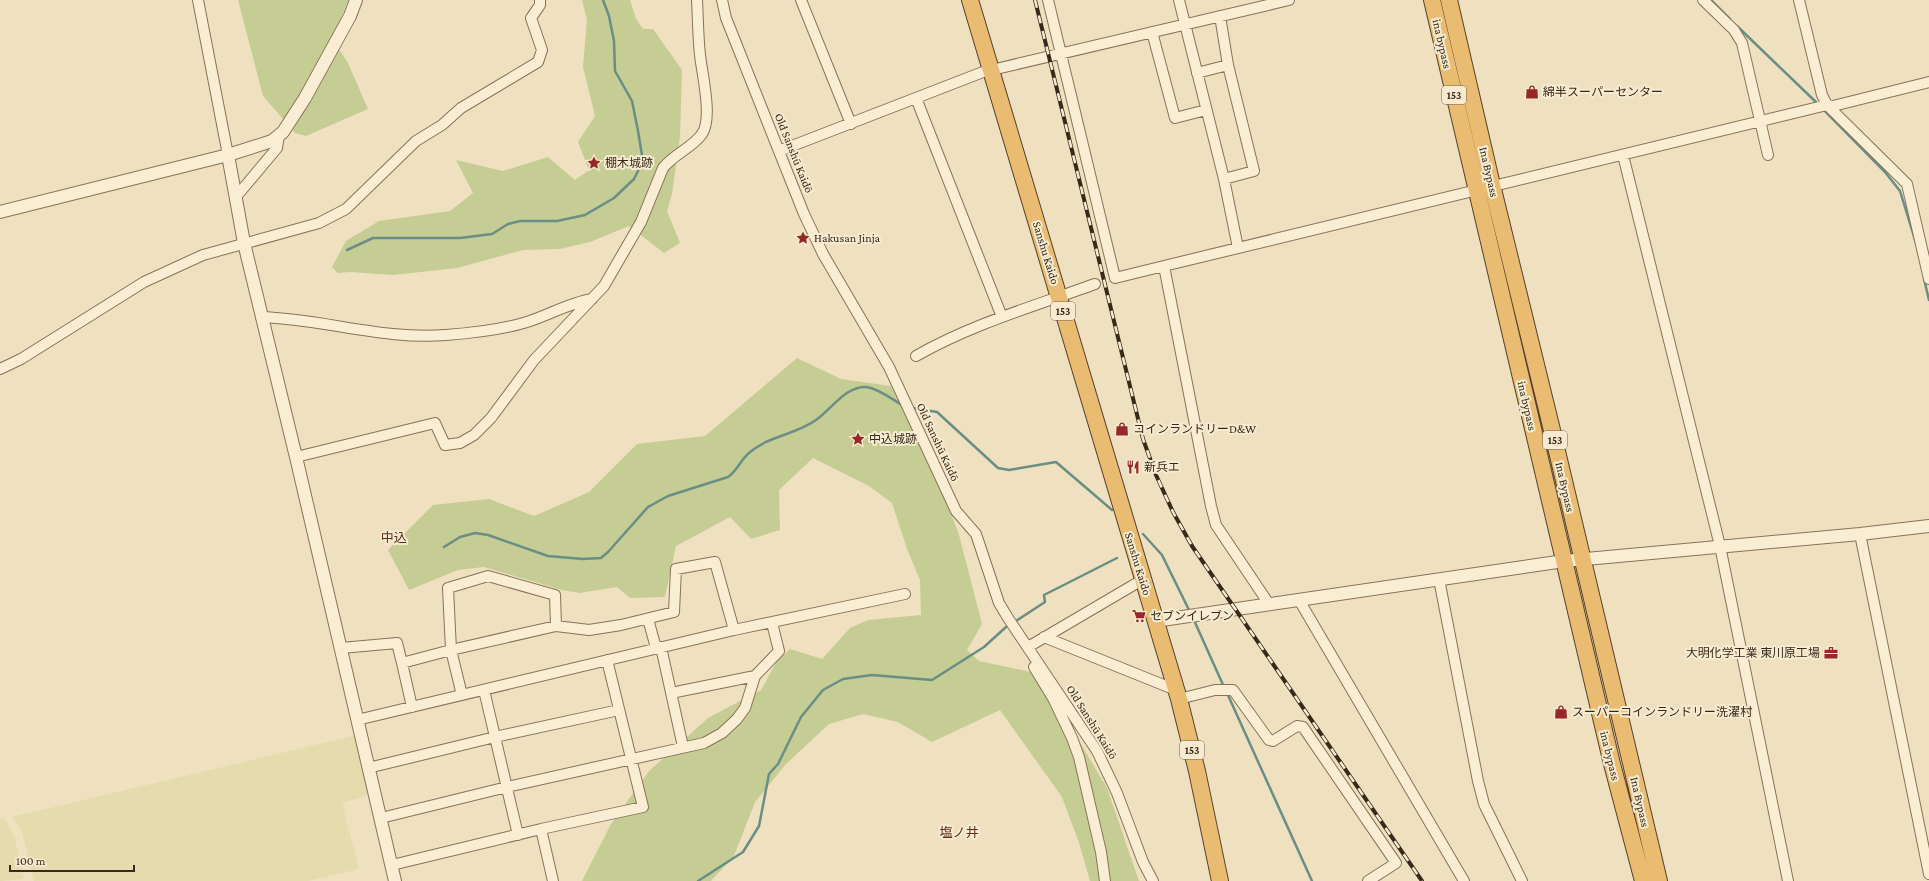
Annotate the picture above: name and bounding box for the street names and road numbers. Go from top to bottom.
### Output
street label: ina bypass [1430,18,1455,70]
road number: 153 [1442,86,1466,104]
street label: Old Sanshū Kaidō [772,111,816,195]
street label: Ina Bypass [1476,145,1502,199]
street label: Sanshu Kaido [1030,220,1062,286]
road number: 153 [1051,302,1075,320]
street label: ina bypass [1515,380,1540,432]
street label: Old Sanshū Kaidō [914,401,962,483]
road number: 153 [1543,431,1567,449]
street label: Ina Bypass [1552,460,1578,514]
street label: Sanshu Kaido [1122,531,1154,597]
street label: Old Sanshū Kaidō [1064,682,1120,762]
street label: ina bypass [1597,730,1623,782]
road number: 153 [1180,741,1204,759]
street label: Ina Bypass [1627,775,1653,829]

